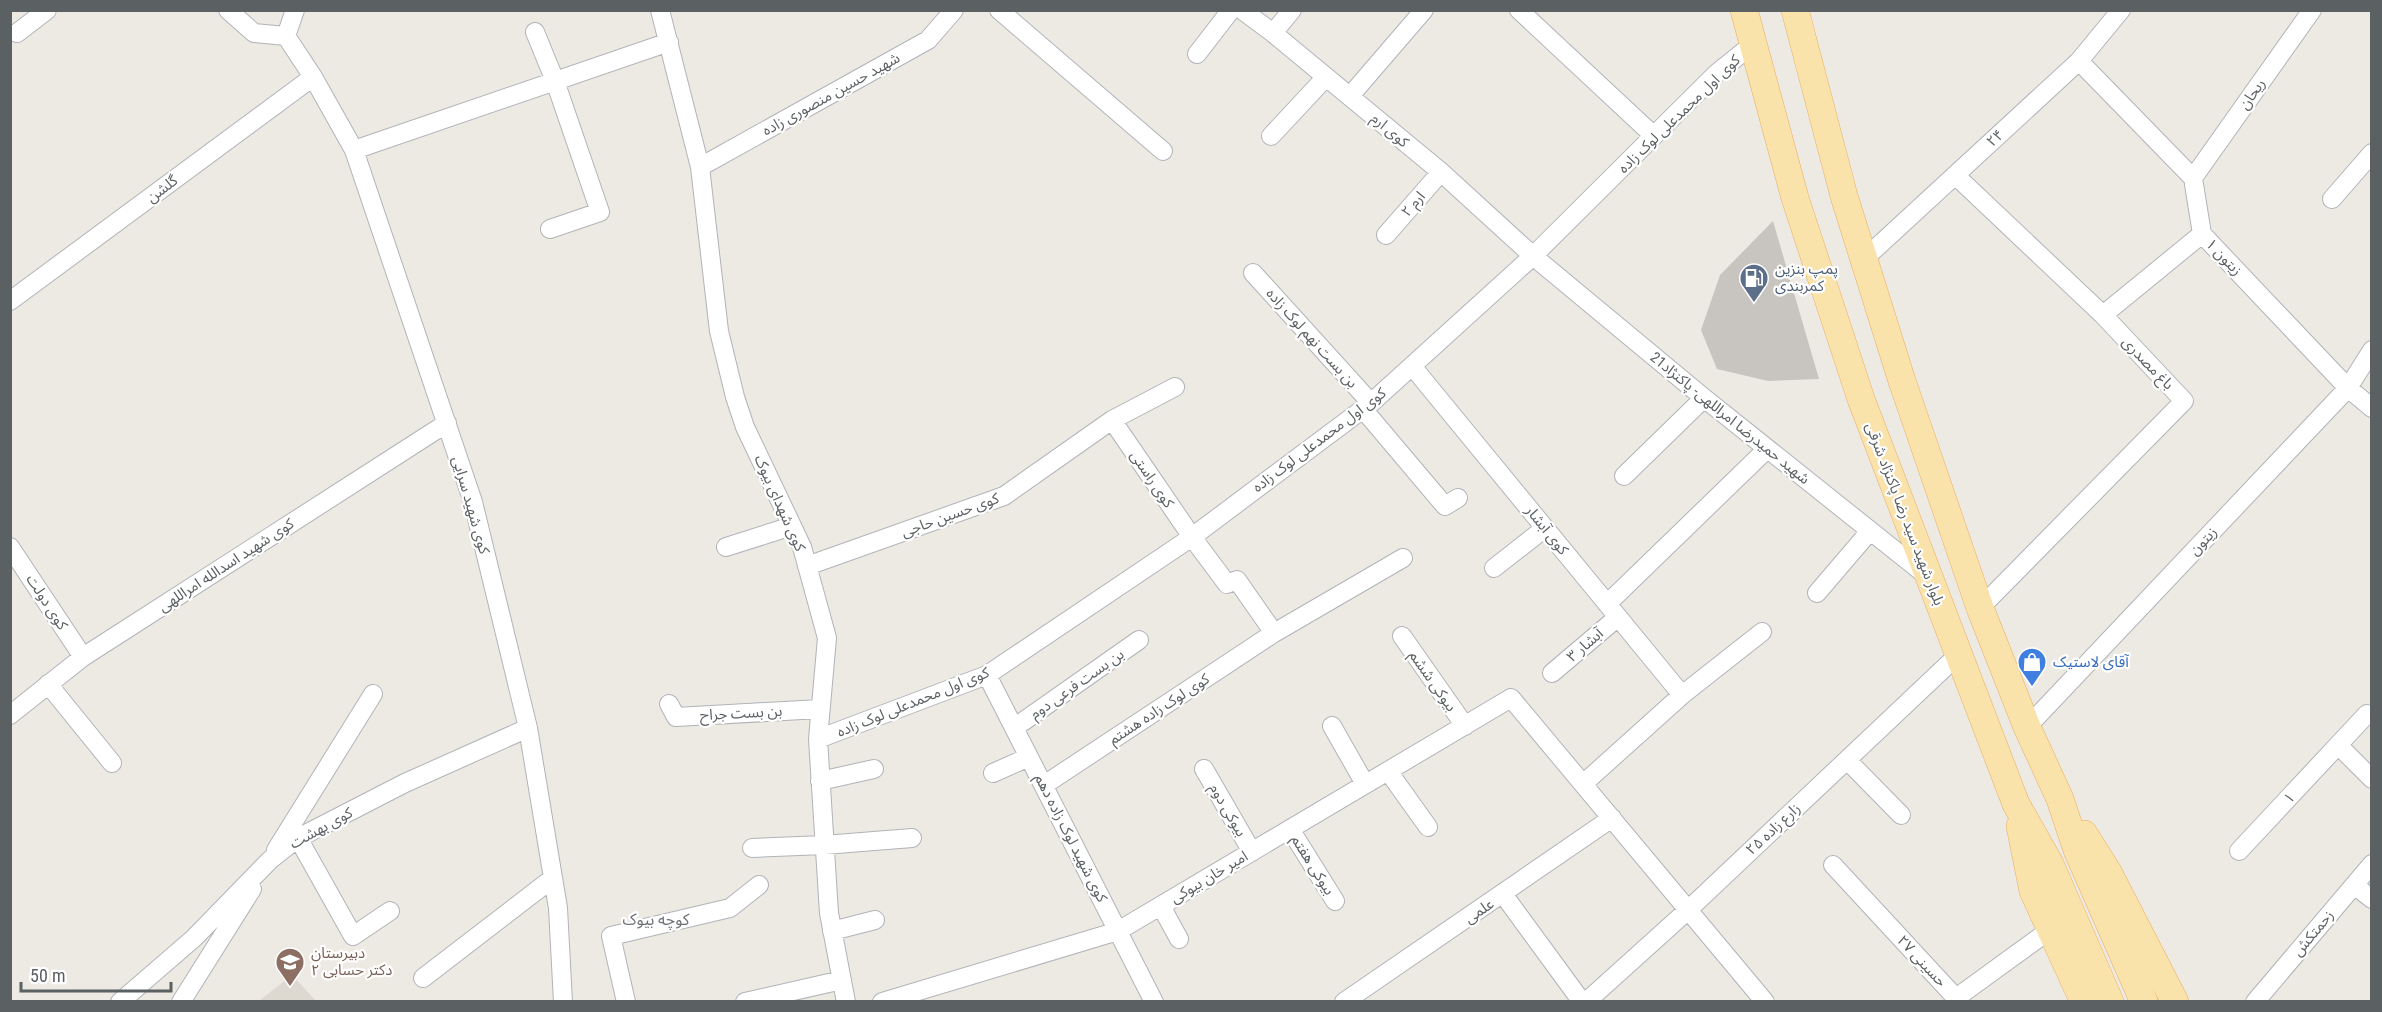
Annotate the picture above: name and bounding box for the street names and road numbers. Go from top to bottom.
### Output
street label: شهید حسین منصوری زاده [759,49,903,139]
street label: کوی اول محمدعلی لوک زاده [1614,51,1744,177]
street label: ریحان [2235,75,2269,113]
street label: کوی ارم [1366,109,1413,153]
street label: ۲۴ [1983,126,2007,150]
street label: گلشن [143,171,182,207]
street label: ارم ۲ [1397,188,1430,222]
street label: زیتون ۱ [2202,235,2246,279]
street label: بن بست نهم لوک زاده [1261,284,1362,393]
street label: باغ مصدری [2116,333,2178,395]
street label: شهید حمیدرضا امراللهی- پاکنژاد21 [1646,348,1814,489]
street label: کوی اول محمدعلی لوک زاده [1249,383,1390,496]
street label: بلوار شهید سید رضا پاکنژاد شرقی [1861,420,1948,608]
street label: کوی راستی [1126,447,1178,512]
street label: کوی شهدای بیوک [751,452,810,555]
street label: کوی شهید سرایی [448,454,494,557]
street label: کوی حسین حاجی [899,489,1002,541]
street label: کوی آبشار [1521,501,1573,559]
street label: کوی شهید اسدالله امراللهی [155,514,298,616]
street label: زیتون [2185,523,2221,559]
street label: کوی دولت [22,571,72,634]
street label: آبشار ۳ [1563,624,1607,666]
street label: بن بست فرعی دوم [1027,645,1129,725]
street label: بیوکی ششم [1404,647,1461,716]
street label: کوی اول محمدعلی لوک زاده [834,663,992,741]
street label: کوی لوک زاده هشتم [1105,669,1214,750]
street label: بن بست جراح [699,702,783,727]
street label: کوی شهید لوک زاده دهم [1029,771,1112,907]
street label: بیوکی دوم [1204,780,1250,841]
street label: ۱ [2279,789,2299,807]
street label: زارع زاده ۲۵ [1742,799,1806,861]
street label: کوی بهشت [287,803,356,853]
street label: بیوکی هفتم [1286,832,1339,899]
street label: امیر خان بیوکی [1167,847,1251,907]
street label: علمی [1461,894,1498,927]
street label: زحمتکش [2289,906,2337,960]
street label: حسینی ۲۷ [1894,931,1951,991]

